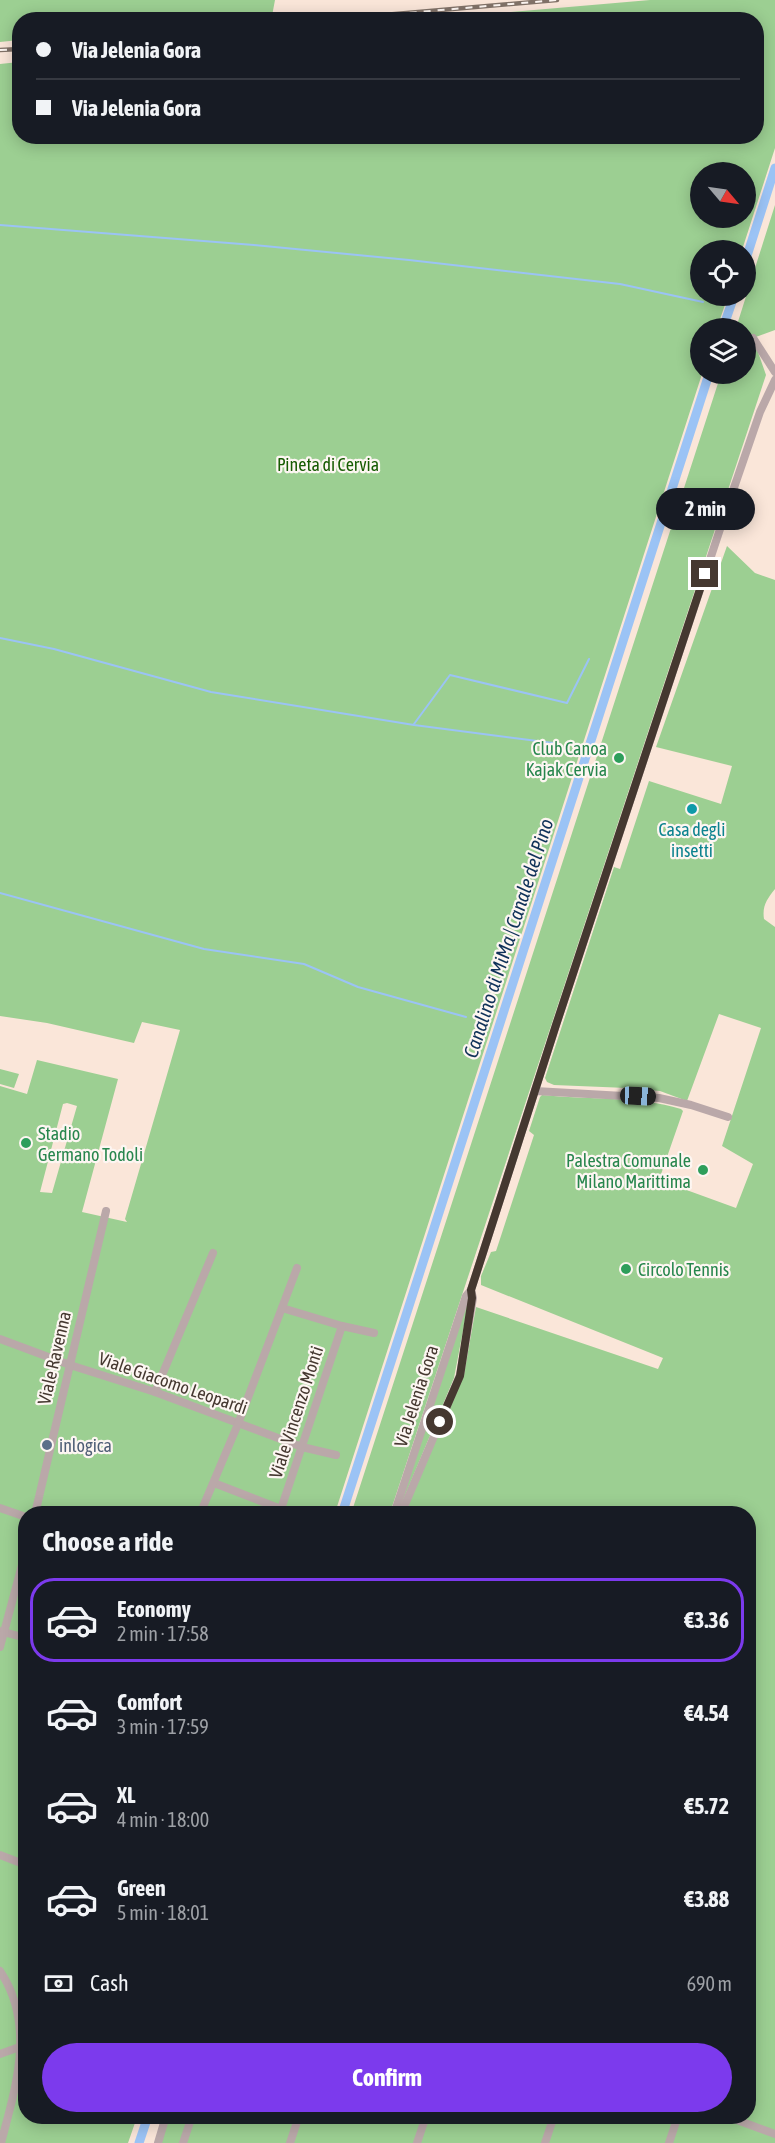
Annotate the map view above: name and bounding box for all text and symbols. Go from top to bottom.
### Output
text: Via Jelenia Gora [72,37,201,63]
text: Via Jelenia Gora [72,95,201,121]
north arrow [690,162,756,228]
map controls [690,162,756,384]
button: locate [690,240,756,306]
button: layers [690,318,756,384]
park label: Pineta di Cervia [277,454,379,475]
callout: 2 min [656,487,754,529]
text: 2 min [685,497,726,520]
route end [691,560,718,587]
place label: Club Canoa Kajak Cervia [526,738,607,780]
marker: Club Canoa Kajak Cervia [612,751,626,765]
marker: Casa degli insetti [685,802,699,816]
water label: Canalino di MiMa | Canale del Pino [458,816,558,1060]
place label: Casa degli insetti [658,819,726,861]
car [620,1086,656,1106]
place label: Stadio Germano Todoli [38,1123,143,1165]
marker: Stadio Germano Todoli [19,1136,33,1150]
place label: Palestra Comunale Milano Marittima [566,1150,691,1192]
marker: Palestra Comunale Milano Marittima [696,1163,710,1177]
place label: Circolo Tennis [638,1259,729,1280]
marker: Circolo Tennis [619,1262,633,1276]
street label: Viale Ravenna [33,1309,75,1407]
street label: Viale Vincenzo Monti [265,1343,327,1481]
street label: Via Jelenia Gora [390,1343,442,1449]
street label: Viale Giacomo Leopardi [96,1348,250,1418]
route start [426,1408,453,1435]
place label: inlogica [59,1435,112,1456]
marker: inlogica [40,1438,54,1452]
text: Choose a ride [42,1526,174,1557]
icon: car [45,1593,99,1647]
text: Economy [117,1596,191,1622]
text: €3.36 [684,1607,729,1633]
text: 2 min · 17:58 [117,1622,209,1645]
icon: car [45,1686,99,1740]
text: Comfort [117,1689,182,1715]
text: €4.54 [684,1700,729,1726]
text: 3 min · 17:59 [117,1715,209,1738]
icon: car [45,1779,99,1833]
text: XL [117,1782,135,1808]
text: €5.72 [684,1793,729,1819]
text: 4 min · 18:00 [117,1808,209,1831]
icon: car [45,1872,99,1926]
text: Green [117,1875,166,1901]
text: €3.88 [684,1886,729,1912]
text: 5 min · 18:01 [117,1901,209,1924]
icon: cash [42,1967,75,2000]
text: Cash [90,1970,129,1996]
text: 690 m [687,1972,732,1995]
button: Confirm [42,2043,732,2112]

